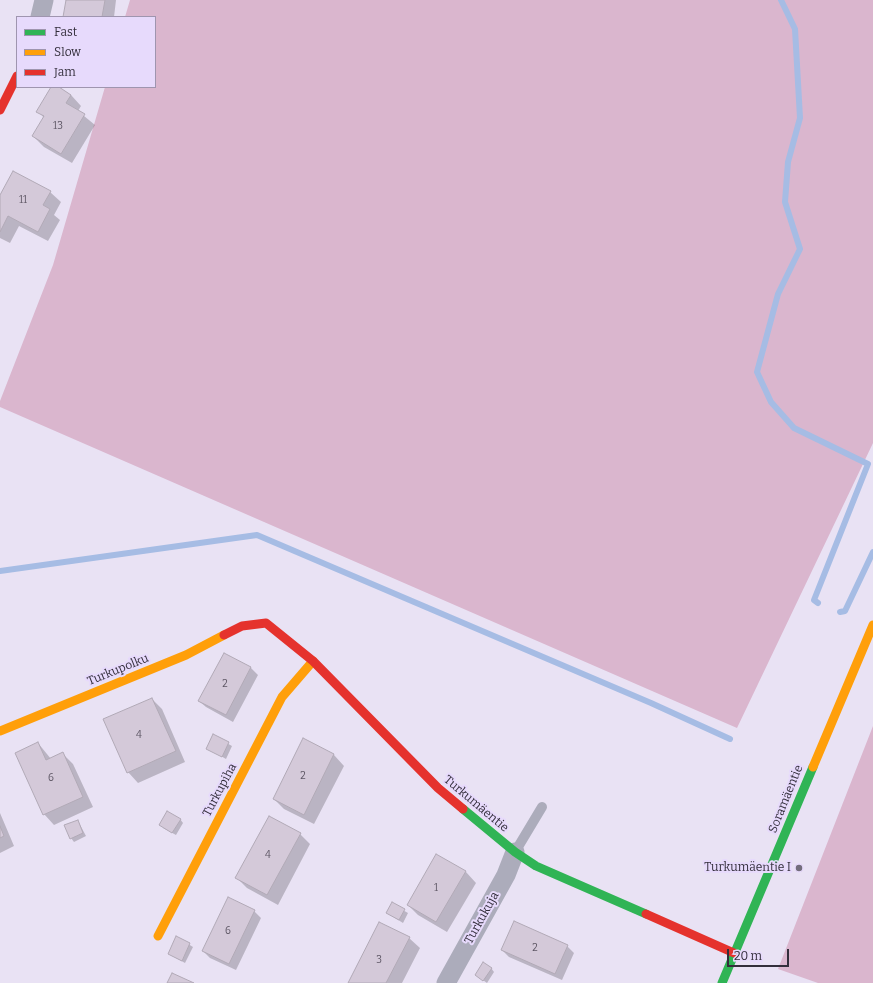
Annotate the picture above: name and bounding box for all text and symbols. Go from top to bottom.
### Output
legend [16,16,156,88]
text: Fast [54,25,77,39]
text: Slow [54,45,81,59]
text: Jam [54,65,76,79]
house number: 13 [53,120,63,132]
house number: 11 [19,194,27,206]
street label: Turkupolku [85,651,151,689]
house number: 2 [222,678,228,690]
house number: 4 [136,729,142,741]
street label: Turkupiha [200,761,240,819]
street label: Soramäentie [766,763,806,835]
house number: 2 [300,770,306,782]
house number: 6 [48,772,54,784]
street label: Turkumäentie [441,773,511,835]
house number: 4 [265,849,271,861]
place label: Turkumäentie I [704,861,791,875]
marker: Turkumäentie I [794,863,804,873]
house number: 1 [434,882,438,894]
street label: Turkukuja [462,889,502,947]
house number: 6 [225,925,231,937]
scale bar [729,941,791,967]
house number: 2 [532,942,538,954]
text: 20 m [734,949,762,963]
house number: 3 [376,954,382,966]

